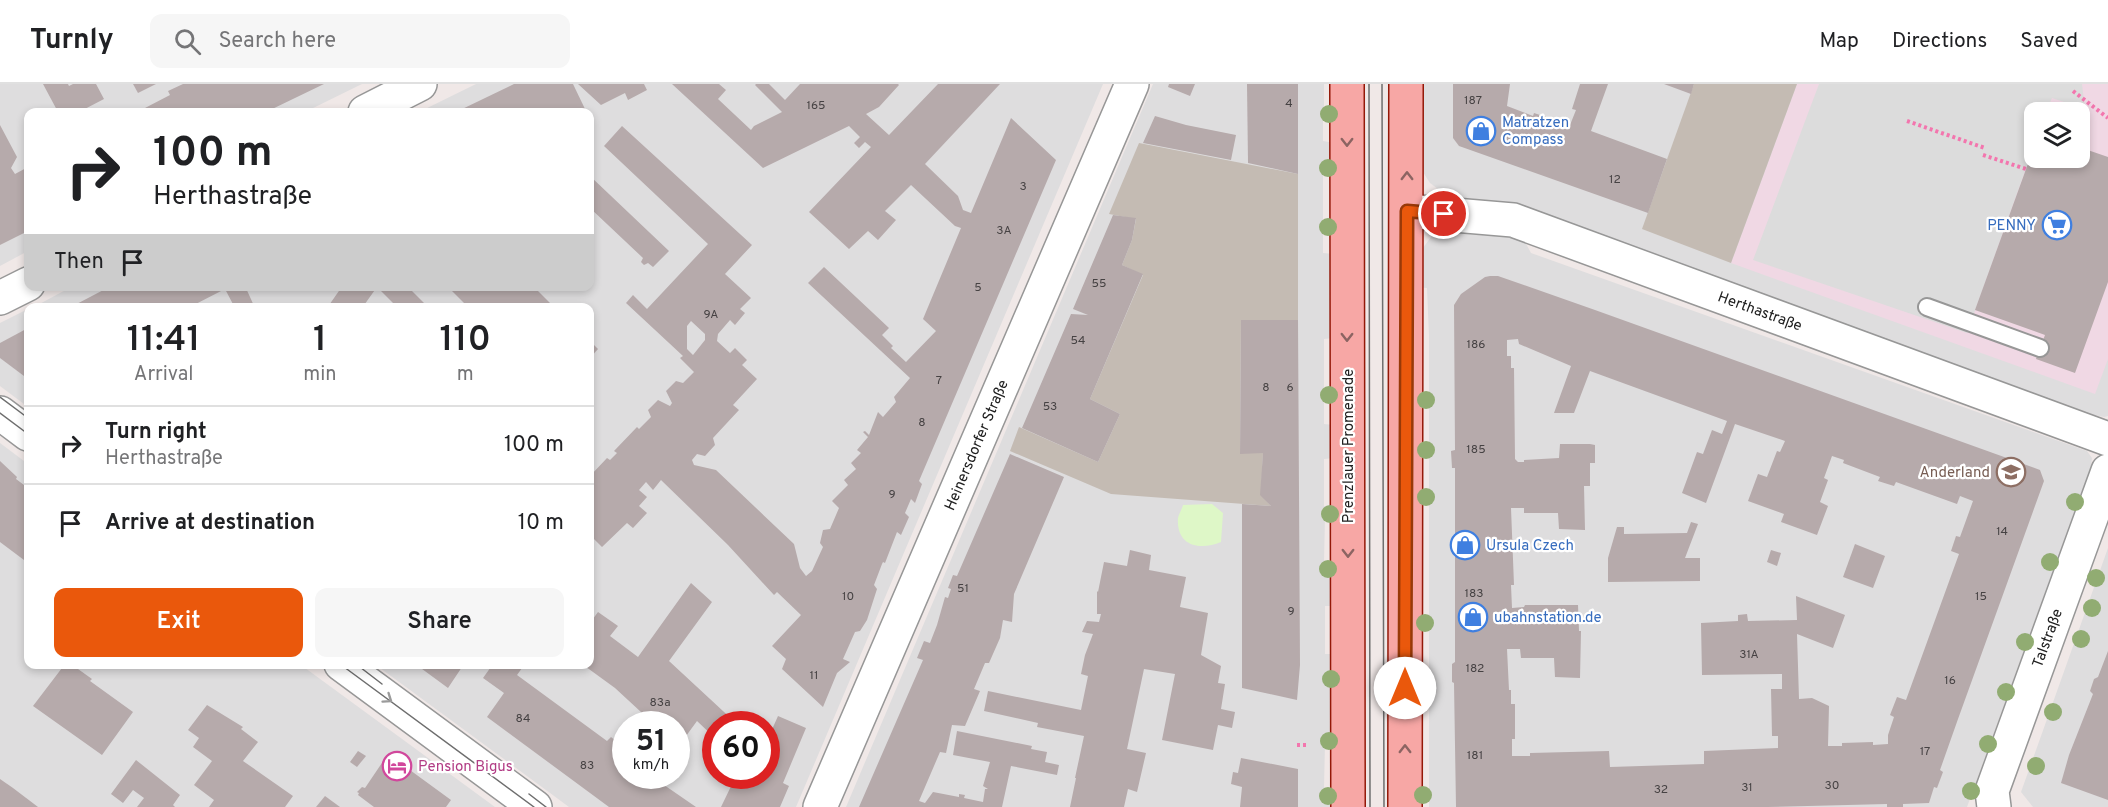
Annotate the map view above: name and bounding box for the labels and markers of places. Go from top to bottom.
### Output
place label: Matratzen Compass [1502,114,1569,150]
shop icon: Matratzen Compass [1465,115,1497,147]
pin [1418,188,1469,239]
supermarket icon: PENNY [2041,209,2073,241]
place label: PENNY [1987,217,2036,236]
school or university icon: Anderland [1995,456,2027,488]
place label: Anderland [1920,464,1990,483]
shop icon: Ursula Czech [1449,529,1481,561]
place label: Ursula Czech [1486,537,1574,556]
shop icon: ubahnstation.de [1457,601,1489,633]
place label: ubahnstation.de [1494,609,1602,628]
hotel icon: Pension Bigus [381,750,413,782]
place label: Pension Bigus [418,758,513,777]

